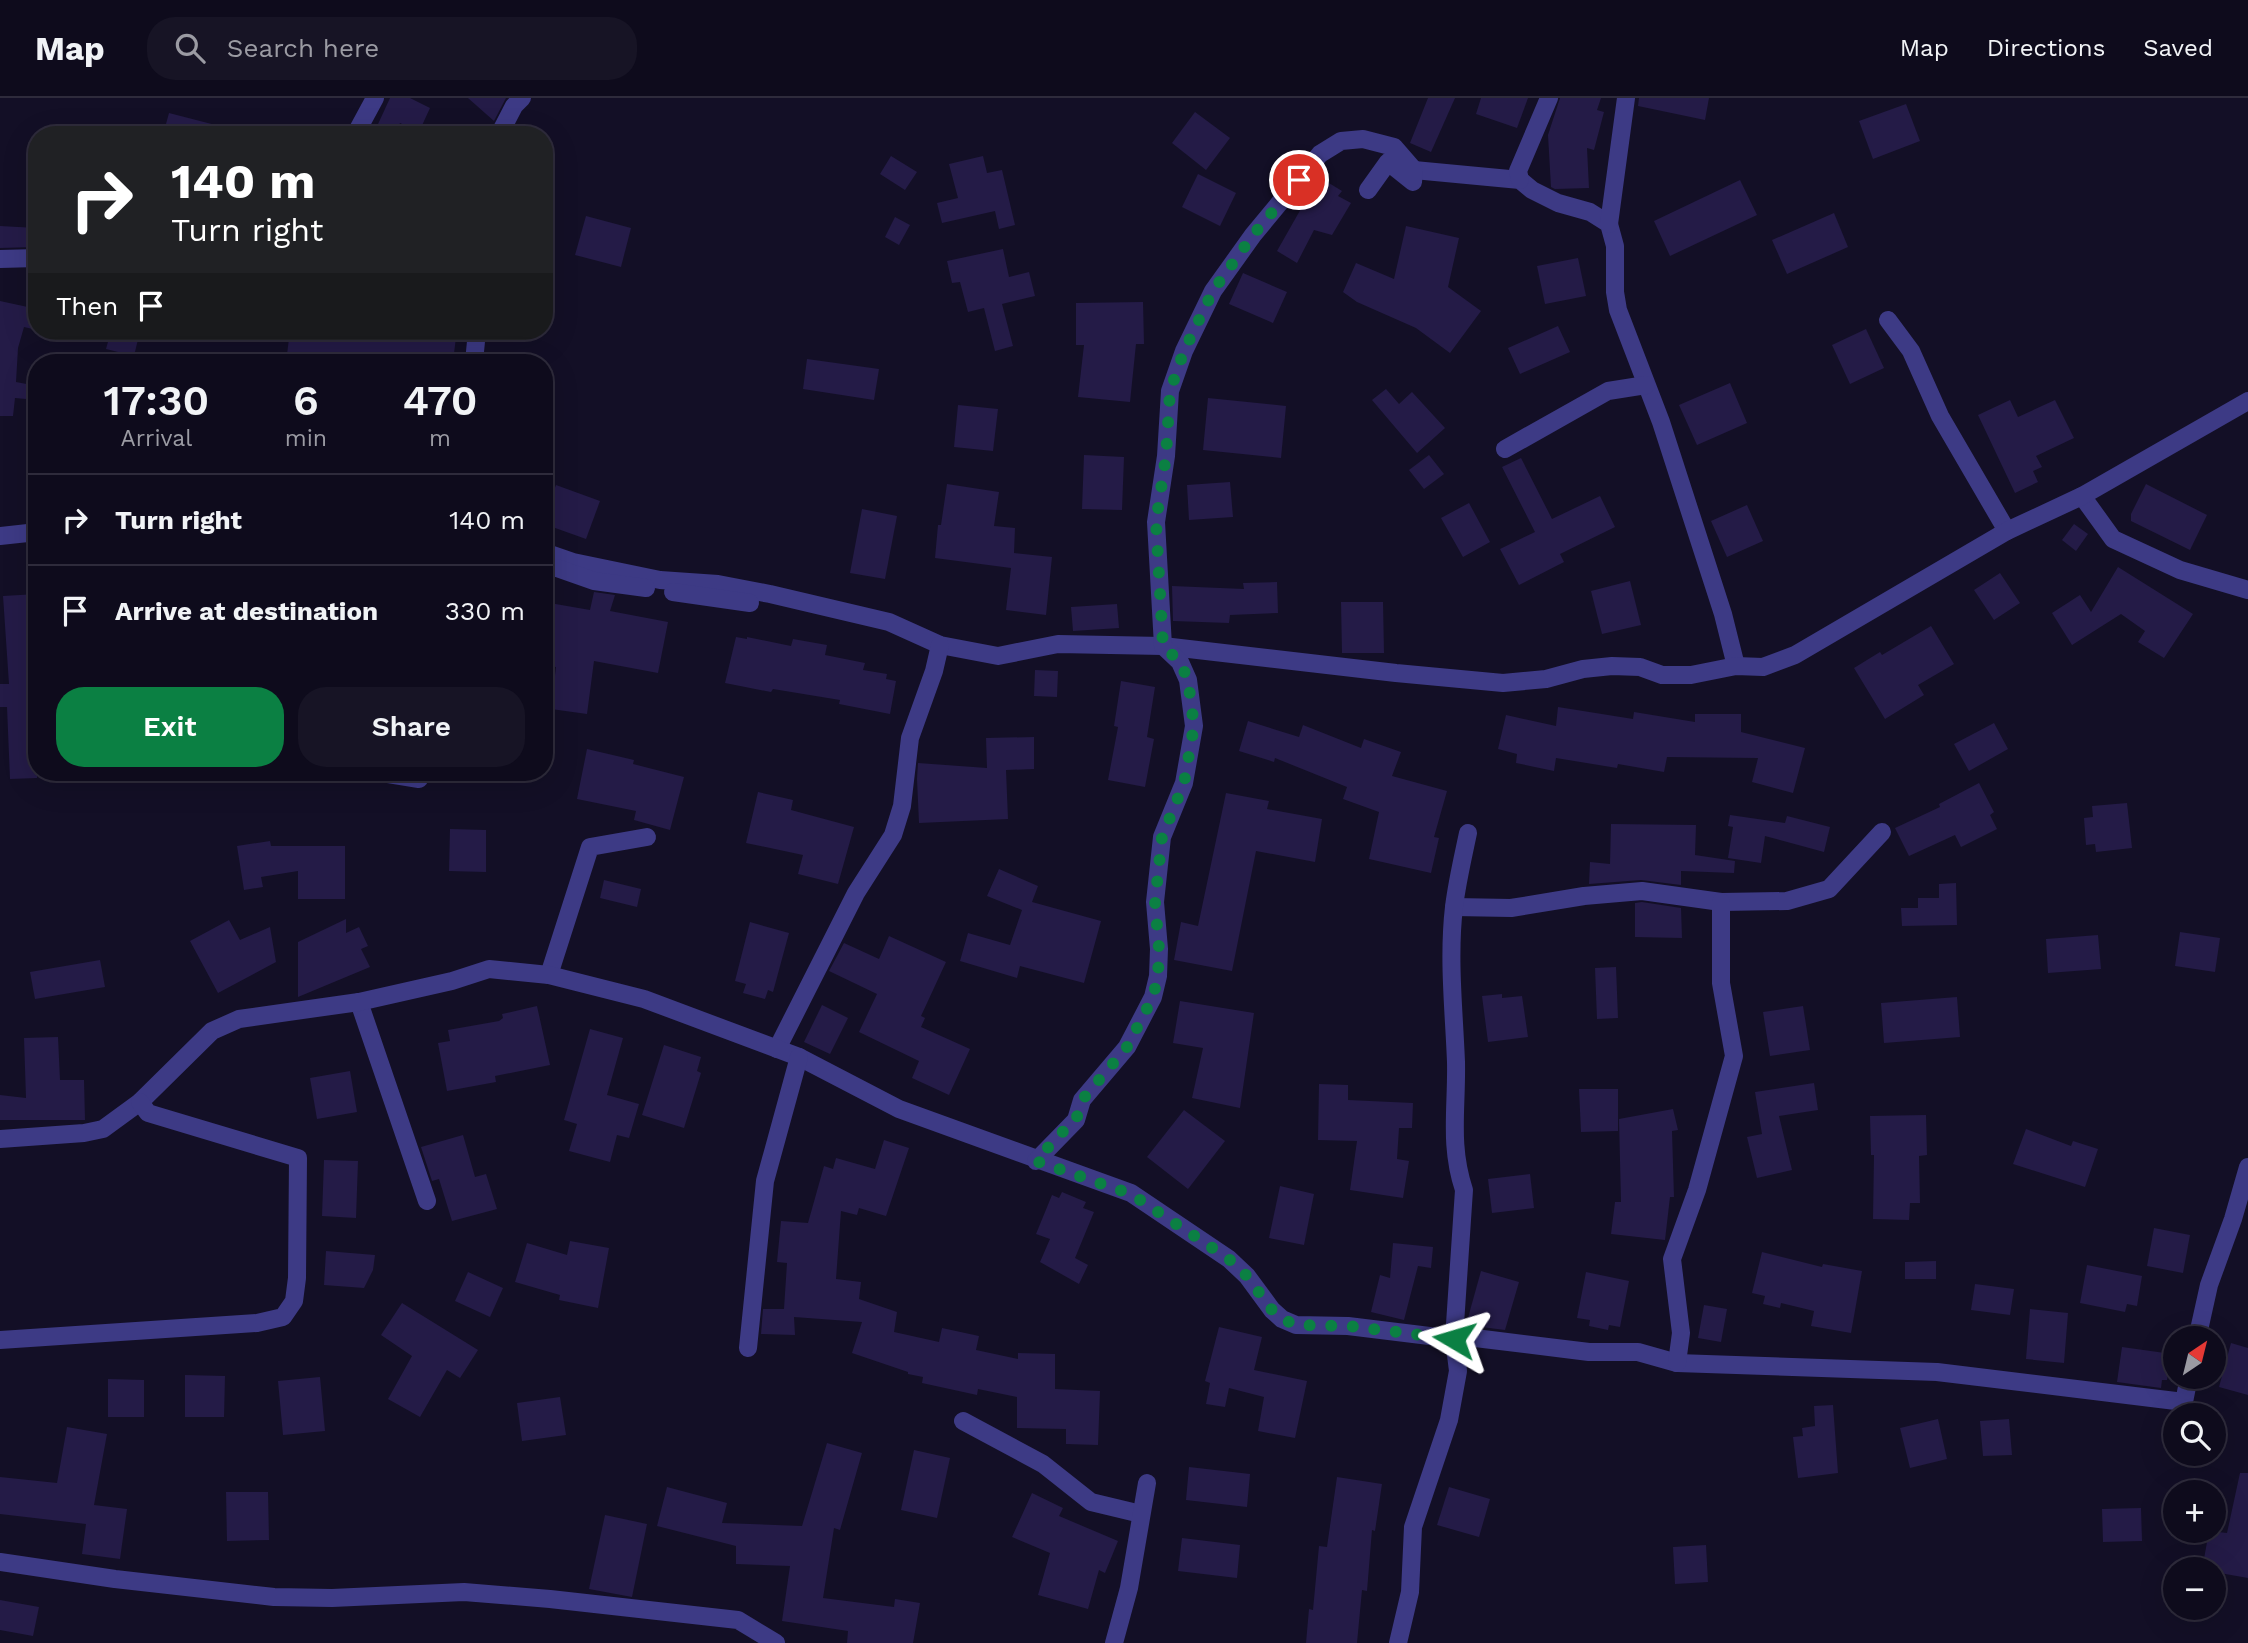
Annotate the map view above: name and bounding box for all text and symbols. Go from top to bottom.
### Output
search box [147,17,637,80]
text: Map [35,29,105,68]
icon: search [171,29,209,67]
text: Search here [227,33,379,63]
text: Map [1900,34,1949,62]
text: Directions [1987,34,2105,62]
text: Saved [2143,34,2213,62]
pin [1269,150,1329,210]
text: 140 m [171,152,315,210]
icon: right [56,154,147,245]
icon: arrive [1280,161,1318,199]
text: Turn right [171,211,323,249]
icon: arrive [132,287,170,325]
text: Then [56,291,118,321]
text: 17:30 [103,376,209,425]
text: 6 [293,376,319,425]
text: 470 [403,376,478,425]
text: Arrival [120,425,192,452]
text: min [285,425,327,452]
text: m [429,425,451,452]
icon: right [56,501,94,539]
text: Turn right [115,505,242,535]
text: 140 m [449,505,525,535]
icon: arrive [56,592,94,630]
text: Arrive at destination [115,596,378,626]
text: 330 m [445,596,525,626]
button: Exit [56,687,284,767]
button: Share [298,687,525,767]
position arrow [1417,1302,1491,1376]
north arrow [2163,1326,2226,1390]
map controls [2163,1326,2226,1620]
button: search [2163,1403,2226,1466]
button: + [2163,1480,2226,1543]
button: − [2163,1557,2226,1620]

